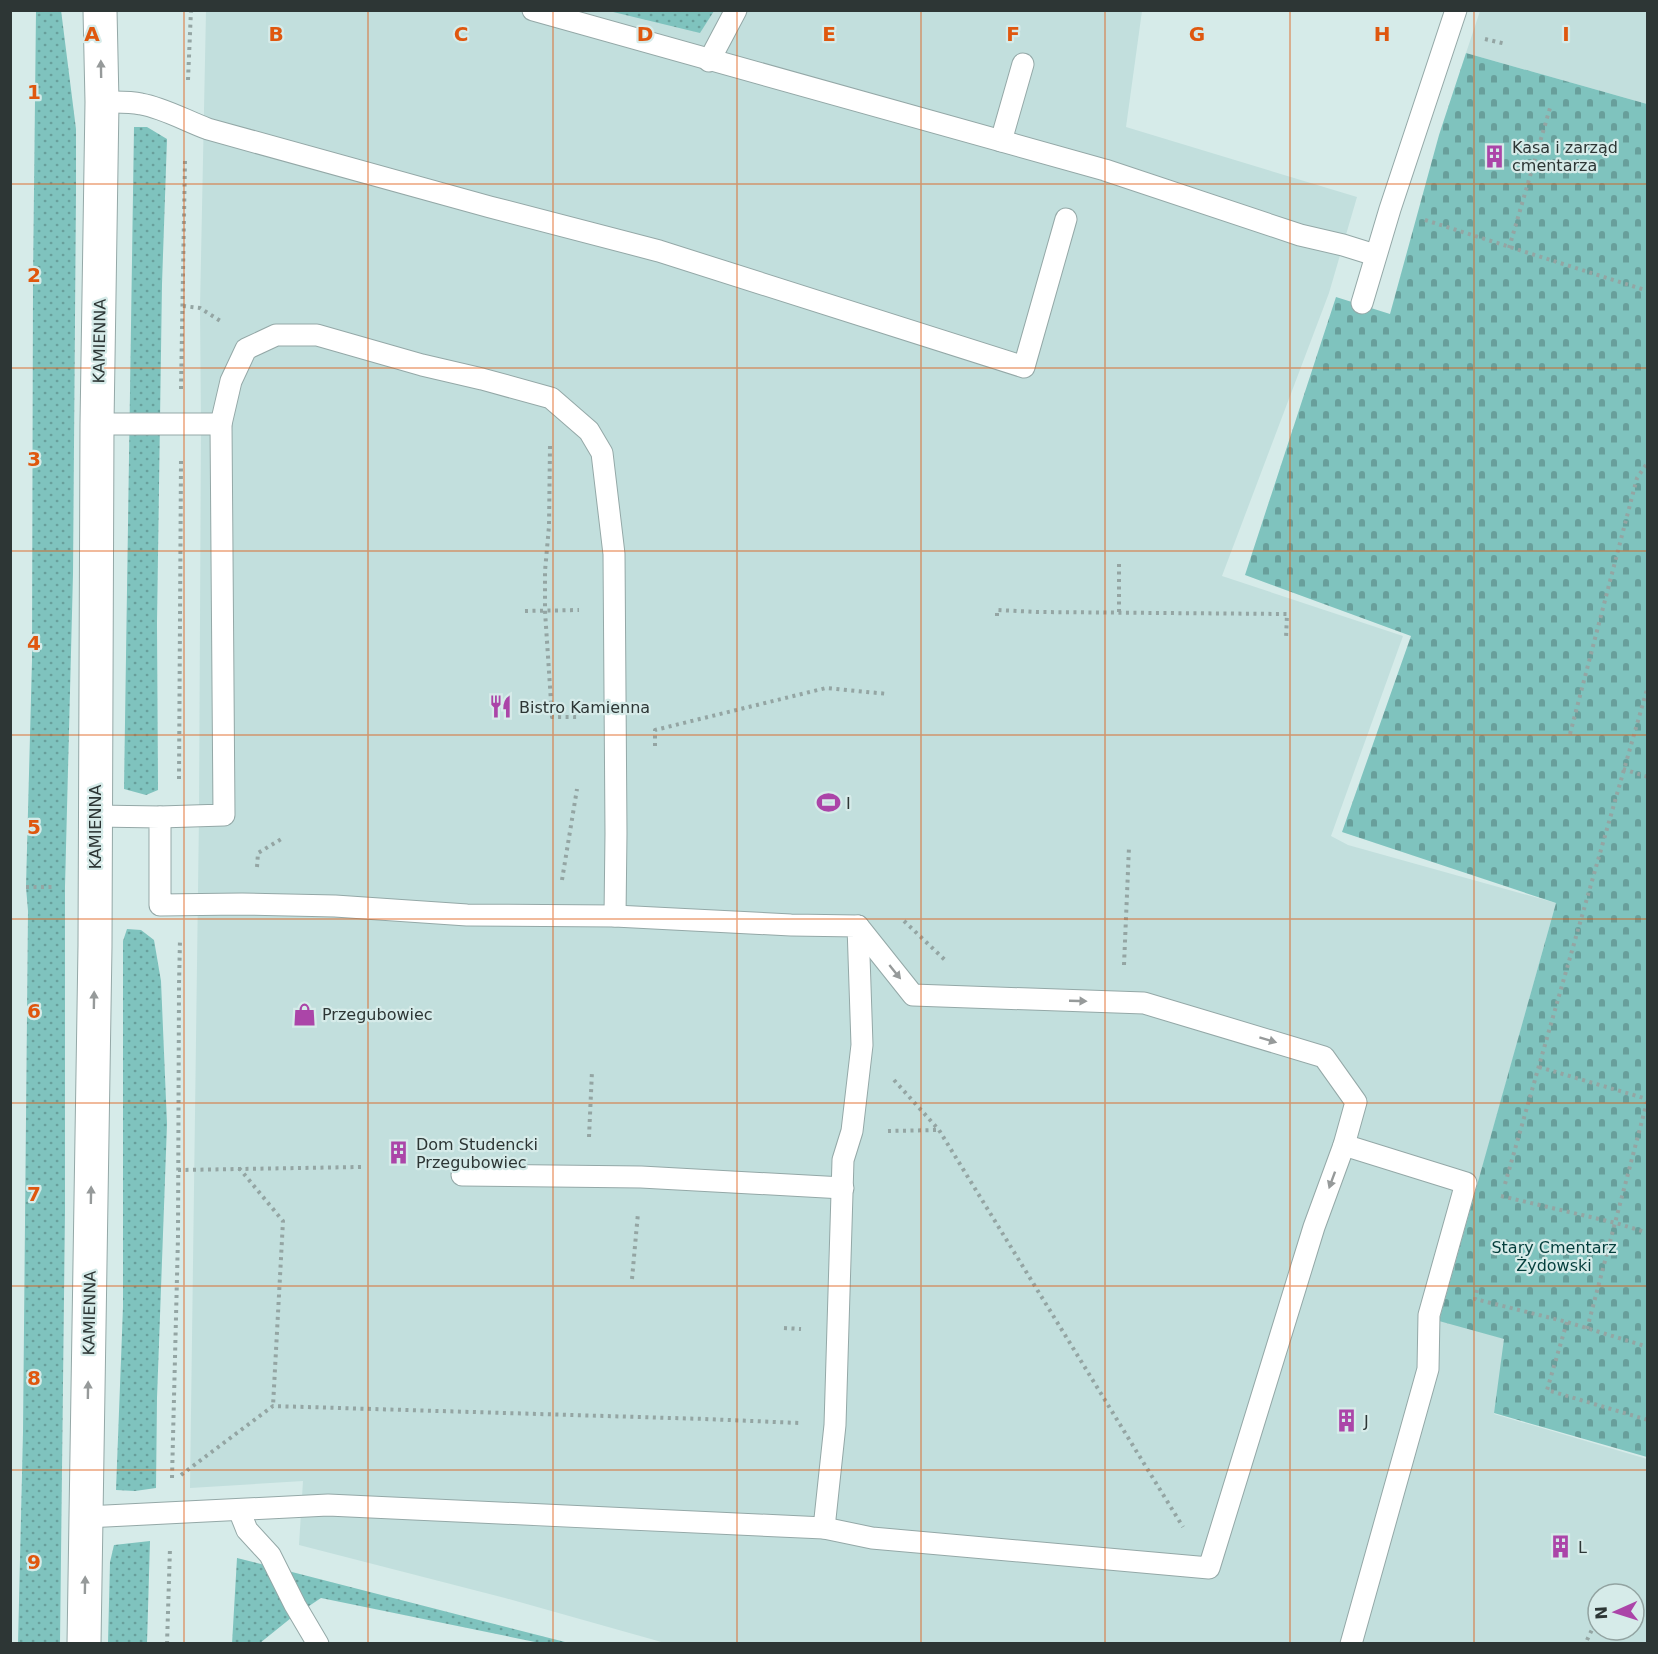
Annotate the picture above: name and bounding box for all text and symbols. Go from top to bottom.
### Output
text: A [84,22,100,46]
text: B [268,22,284,46]
text: C [454,22,468,46]
text: D [637,22,653,46]
text: E [822,22,836,46]
text: F [1006,22,1020,46]
text: G [1189,22,1205,46]
text: H [1374,22,1390,46]
text: I [1562,22,1570,46]
one-way arrow [96,60,106,79]
text: 1 [27,80,41,104]
place label: Kasa i zarząd cmentarza [1512,138,1618,175]
building icon: Kasa i zarząd cmentarza [1481,143,1507,169]
text: 2 [27,263,41,287]
street label: KAMIENNA [89,298,110,384]
text: 3 [27,447,41,471]
text: 4 [27,631,41,655]
restaurant icon: Bistro Kamienna [488,694,514,720]
place label: Bistro Kamienna [519,698,650,717]
street label: KAMIENNA [86,785,105,869]
sports icon: I [815,790,841,816]
place label: I [846,794,851,813]
text: 5 [27,815,41,839]
one-way arrow [888,964,901,980]
one-way arrow [90,991,99,1010]
one-way arrow [1069,996,1088,1005]
text: 6 [27,999,41,1023]
shop icon: Przegubowiec [291,1001,317,1027]
place label: Przegubowiec [322,1005,433,1024]
one-way arrow [1259,1036,1277,1045]
place label: Dom Studencki Przegubowiec [416,1135,538,1172]
building icon: Dom Studencki Przegubowiec [385,1140,411,1166]
one-way arrow [1326,1171,1336,1189]
text: 7 [27,1182,41,1206]
one-way arrow [86,1186,96,1205]
park label: Stary Cmentarz Żydowski [1491,1238,1617,1275]
street label: KAMIENNA [79,1270,100,1356]
text: 8 [27,1366,41,1390]
one-way arrow [83,1381,93,1400]
building icon: J [1333,1408,1359,1434]
place label: J [1363,1412,1369,1431]
building icon: L [1547,1534,1573,1560]
place label: L [1578,1538,1587,1557]
text: 9 [27,1550,41,1574]
one-way arrow [80,1576,90,1595]
north arrow [1586,1582,1646,1642]
text: N [1592,1606,1611,1620]

